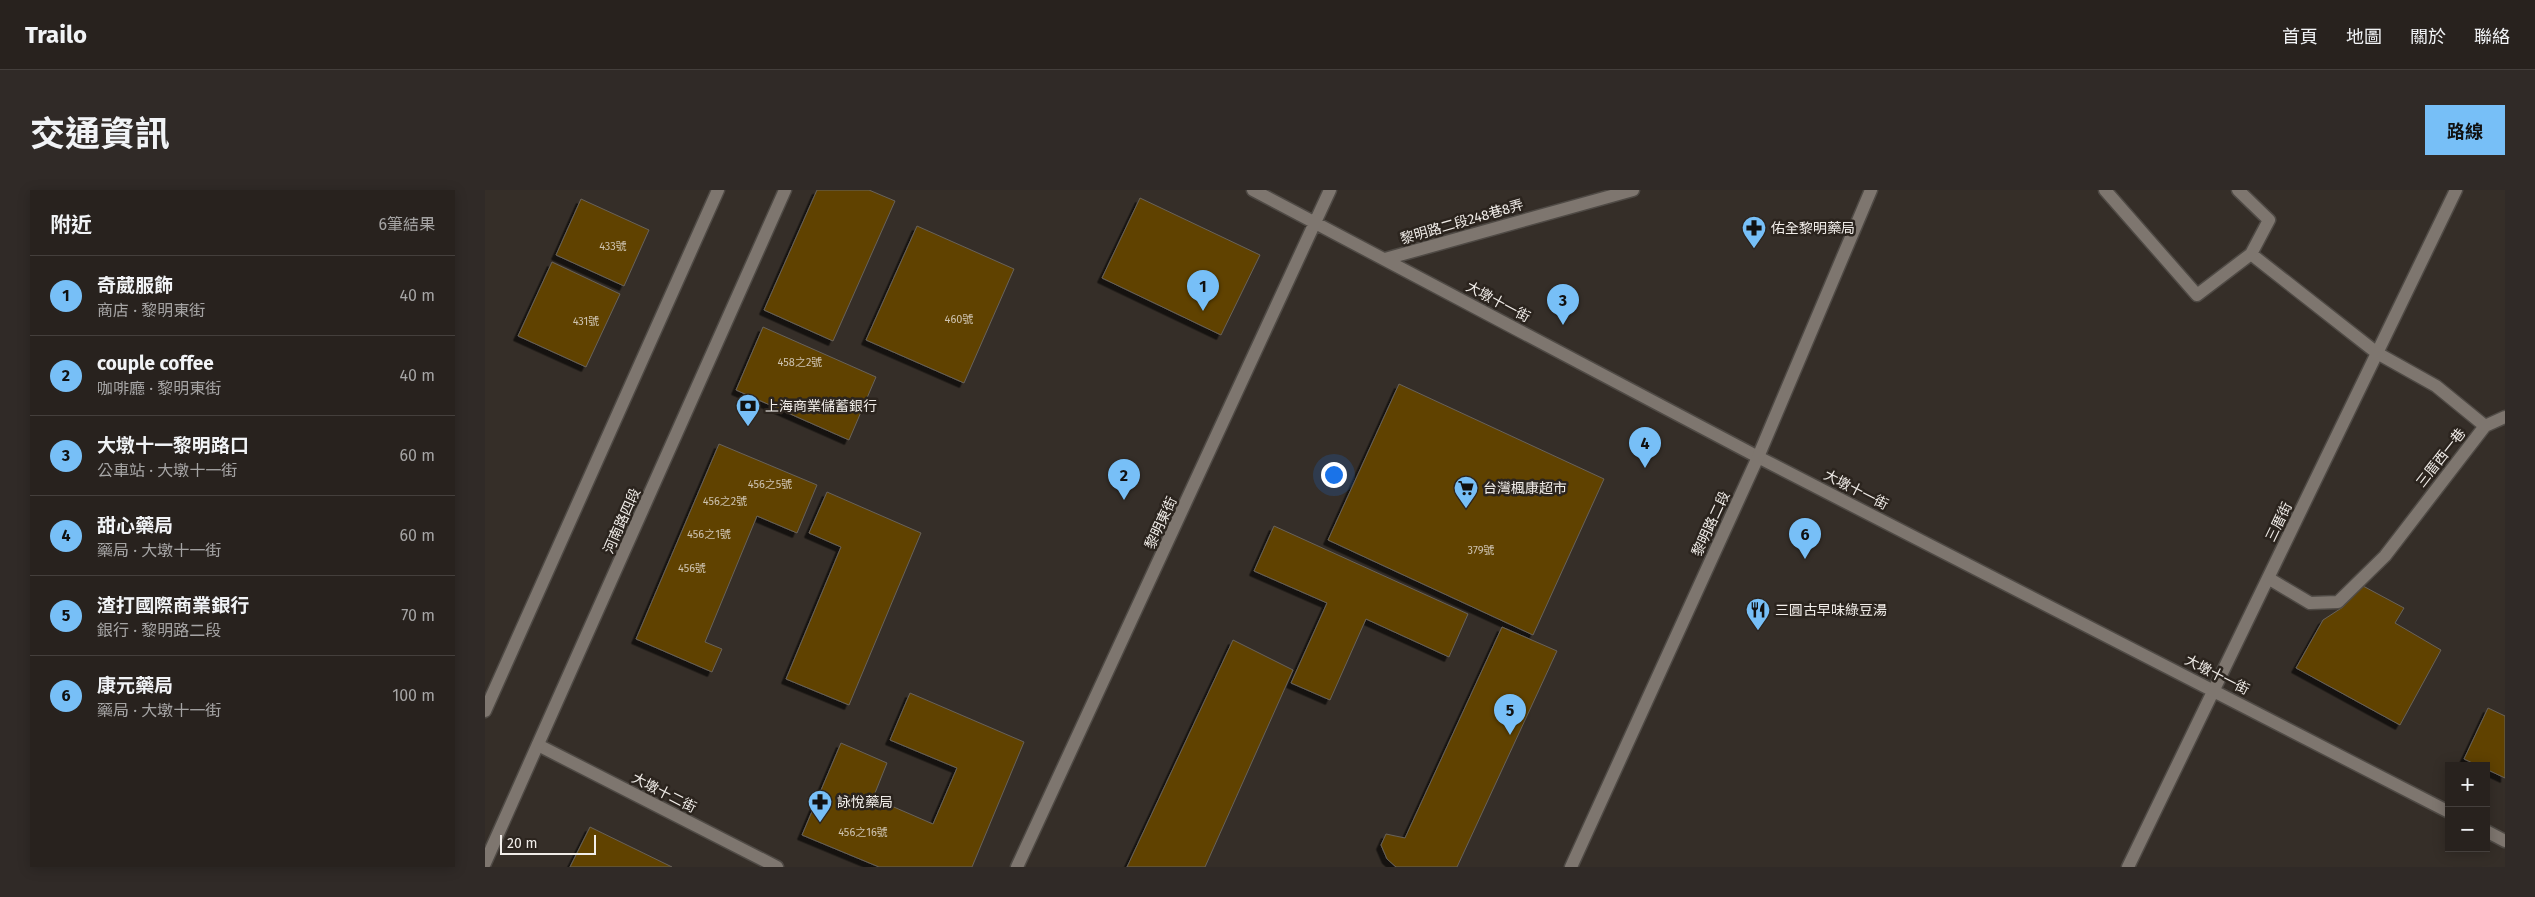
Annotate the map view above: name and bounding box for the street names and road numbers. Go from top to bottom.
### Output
street label: 黎明路二段248巷8弄 [1398,196,1526,248]
street label: 大墩十一街 [1463,278,1533,326]
street label: 三厝西一巷 [2413,425,2469,491]
street label: 大墩十一街 [1821,467,1891,513]
street label: 河南路四段 [600,486,644,556]
street label: 黎明路二段 [1689,489,1733,559]
street label: 黎明東街 [1141,494,1181,552]
street label: 三厝街 [2262,499,2296,545]
street label: 大墩十一街 [2182,652,2252,698]
street label: 大墩十二街 [629,770,699,816]

